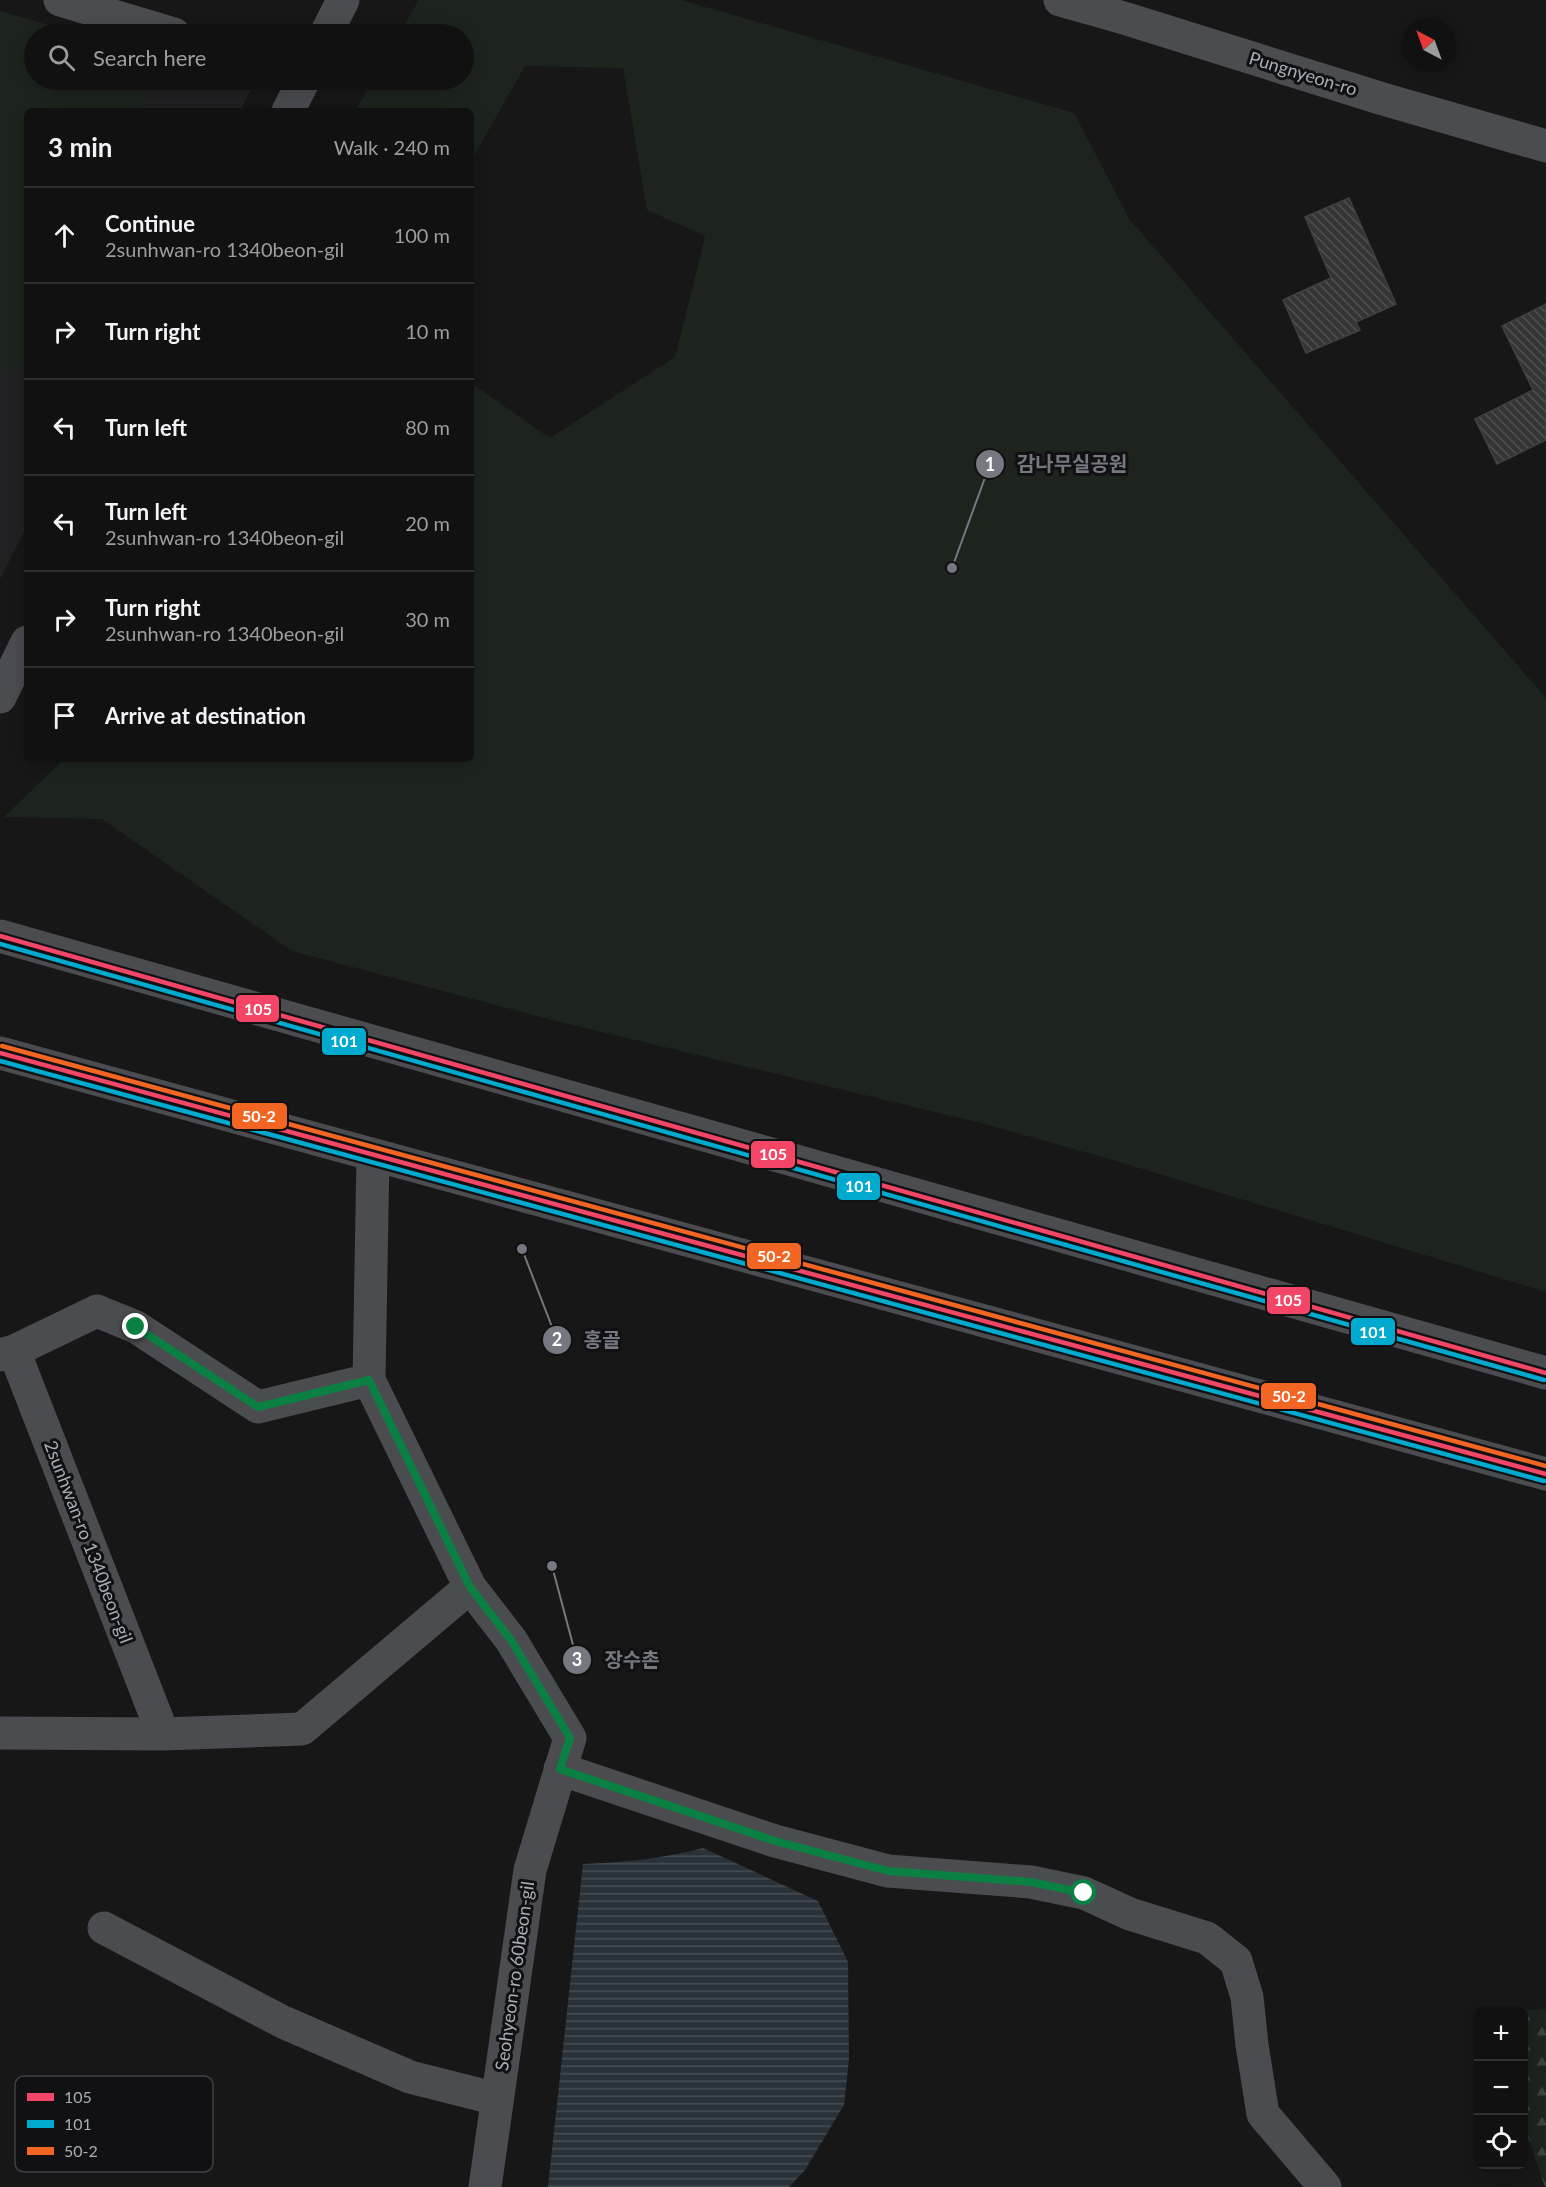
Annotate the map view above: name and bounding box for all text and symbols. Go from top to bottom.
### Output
north arrow [1402,18,1456,72]
search box [24,24,474,90]
icon: search [45,41,78,74]
text: Search here [93,44,206,71]
street label: Pungnyeon-ro [1247,46,1360,100]
text: 3 min [48,131,112,163]
text: Walk · 240 m [334,135,450,159]
text: Continue [105,210,195,237]
icon: ahead [48,219,81,252]
text: 100 m [394,223,450,247]
text: 2sunhwan-ro 1340beon-gil [105,237,344,261]
icon: right [48,315,81,348]
text: Turn right [105,318,200,345]
text: 10 m [405,319,450,343]
icon: left [48,411,81,444]
text: Turn left [105,414,187,441]
text: 80 m [405,415,450,439]
callout: 감나무실공원 [975,445,1139,483]
text: 감나무실공원 [1017,451,1127,475]
text: 1 [985,453,995,475]
text: Turn left [105,498,187,525]
icon: left [48,507,81,540]
text: 20 m [405,511,450,535]
text: 2sunhwan-ro 1340beon-gil [105,525,344,549]
text: Turn right [105,594,200,621]
icon: right [48,603,81,636]
text: 30 m [405,607,450,631]
text: 2sunhwan-ro 1340beon-gil [105,621,344,645]
icon: arrive [48,699,81,732]
text: Arrive at destination [105,702,306,729]
line badge: 105 [235,994,280,1023]
text: 105 [244,999,272,1018]
line badge: 101 [321,1027,367,1056]
text: 101 [330,1031,358,1050]
line badge: 50-2 [231,1102,288,1130]
text: 50-2 [242,1106,276,1125]
line badge: 105 [750,1140,796,1169]
text: 105 [759,1144,787,1163]
line badge: 101 [836,1172,881,1201]
text: 101 [845,1176,873,1195]
line badge: 50-2 [746,1242,802,1270]
text: 50-2 [757,1246,791,1265]
line badge: 105 [1266,1286,1311,1315]
text: 105 [1274,1290,1302,1309]
route end [122,1313,148,1339]
line badge: 101 [1350,1317,1396,1346]
callout: 홍골 [542,1321,633,1359]
text: 101 [1359,1322,1387,1341]
text: 홍골 [584,1327,620,1351]
text: 2 [552,1328,562,1350]
line badge: 50-2 [1260,1382,1317,1410]
text: 50-2 [1272,1386,1306,1405]
street label: 2sunhwan-ro 1340beon-gil [40,1437,138,1646]
callout: 장수촌 [562,1641,672,1679]
text: 장수촌 [604,1647,660,1671]
text: 3 [572,1648,582,1670]
route start [1070,1879,1096,1905]
street label: Seohyeon-ro 60beon-gil [490,1880,538,2072]
map controls [1474,2007,1528,2169]
button: + [1474,2007,1528,2061]
button: − [1474,2061,1528,2115]
legend [15,2076,213,2172]
text: 105 [64,2087,92,2106]
text: 101 [64,2114,92,2133]
button: locate [1474,2115,1528,2169]
text: 50-2 [64,2141,98,2160]

